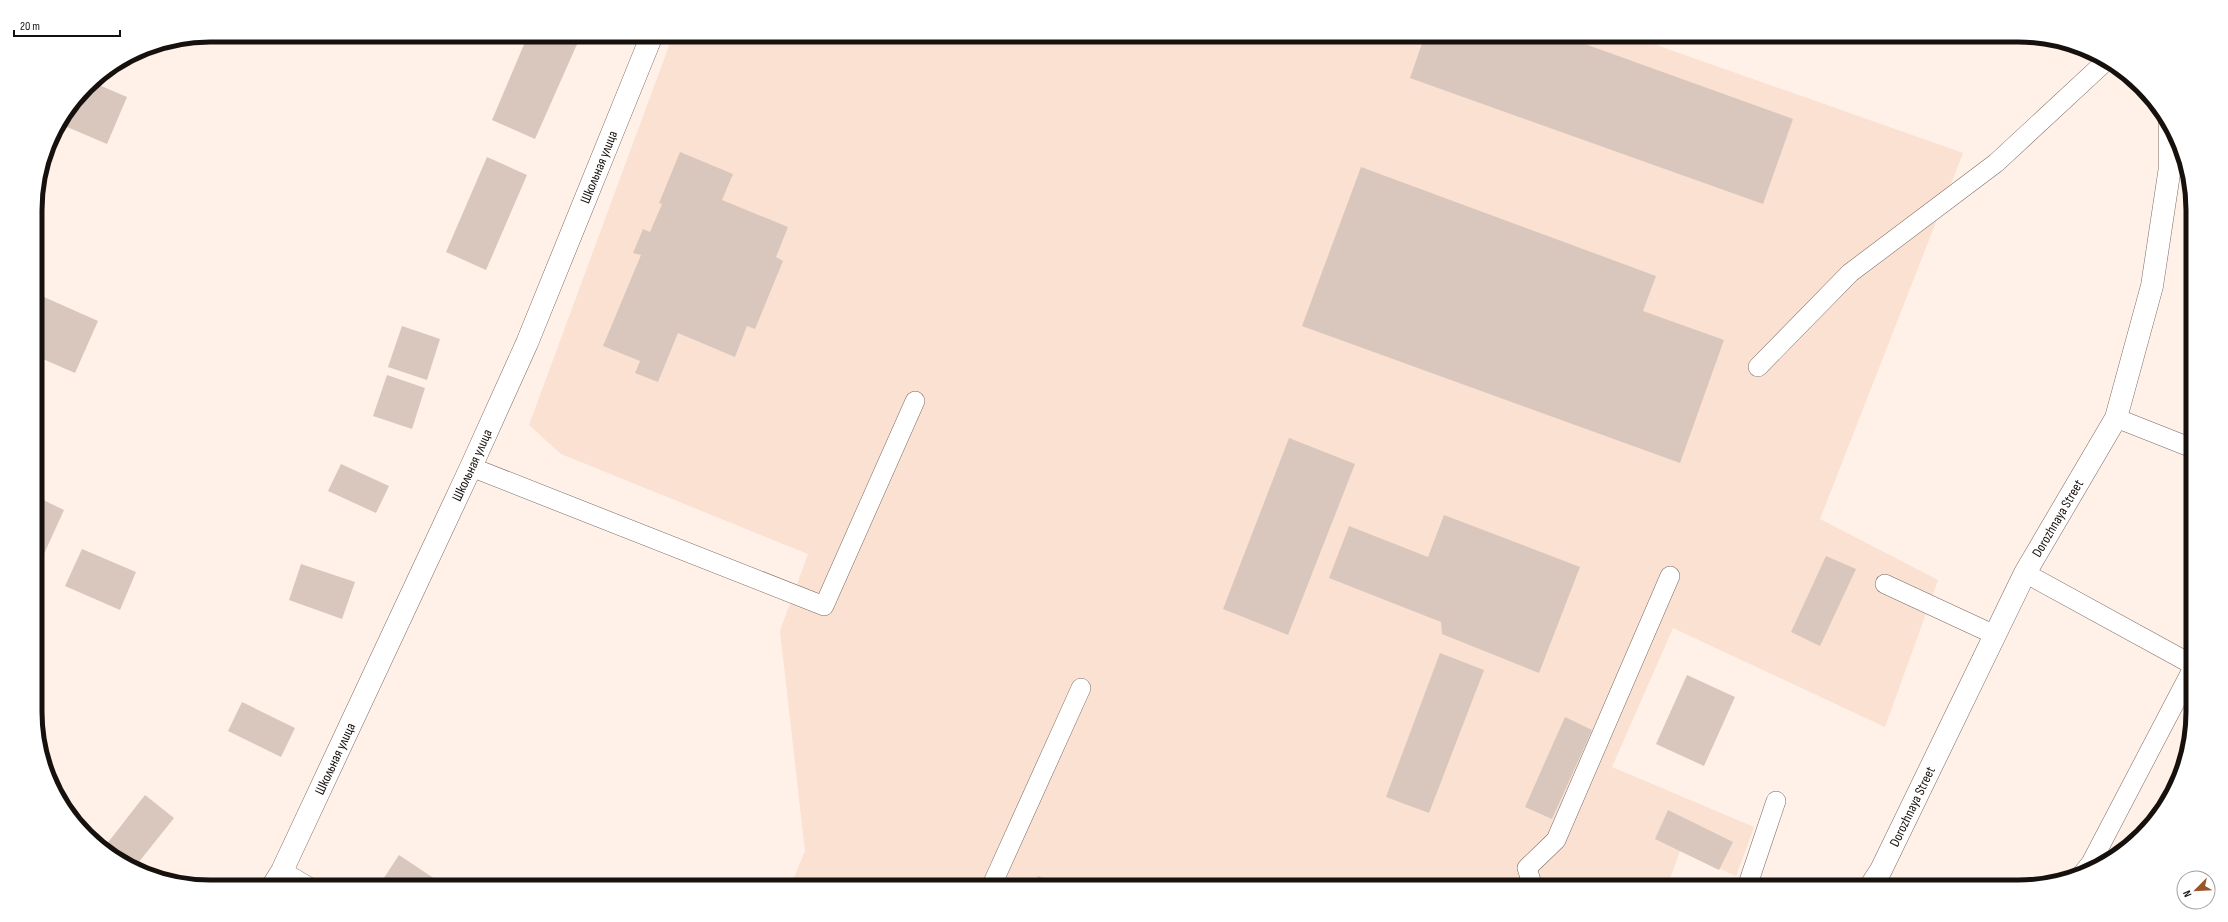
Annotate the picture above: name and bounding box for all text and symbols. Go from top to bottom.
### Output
scale bar [14,12,120,38]
text: 20 m [20,19,40,34]
street label: Школьная улица [576,128,621,206]
street label: Школьная улица [448,426,496,504]
street label: Dorozhnaya Street [2028,476,2087,560]
street label: Школьная улица [311,720,359,797]
street label: Dorozhnaya Street [1885,764,1938,849]
north arrow [2176,870,2216,910]
text: N [2180,888,2194,899]

